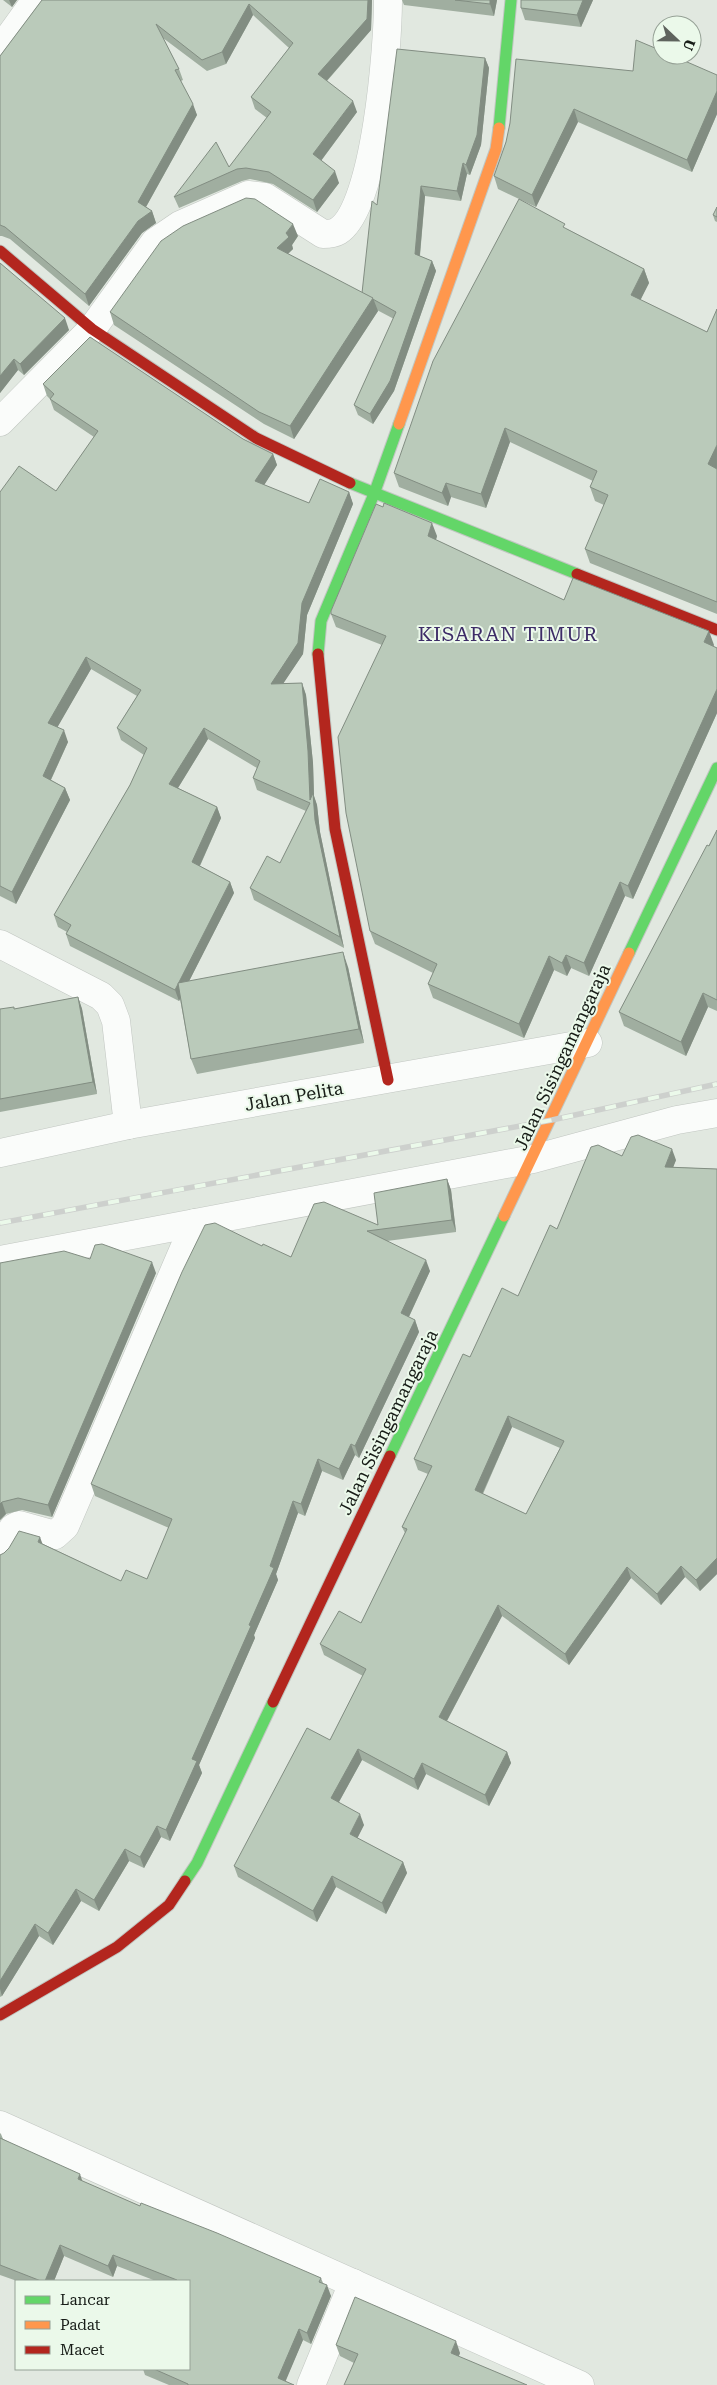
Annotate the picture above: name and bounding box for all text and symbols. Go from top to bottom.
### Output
north arrow [652,15,702,65]
text: U [680,37,698,53]
district label: KISARAN TIMUR [418,622,598,646]
street label: Jalan Sisingamangaraja [510,960,615,1153]
street label: Jalan Pelita [243,1077,345,1115]
street label: Jalan Sisingamangaraja [334,1326,442,1518]
legend [15,2280,190,2370]
text: Lancar [60,2291,110,2309]
text: Padat [60,2316,101,2334]
text: Macet [60,2341,105,2359]

